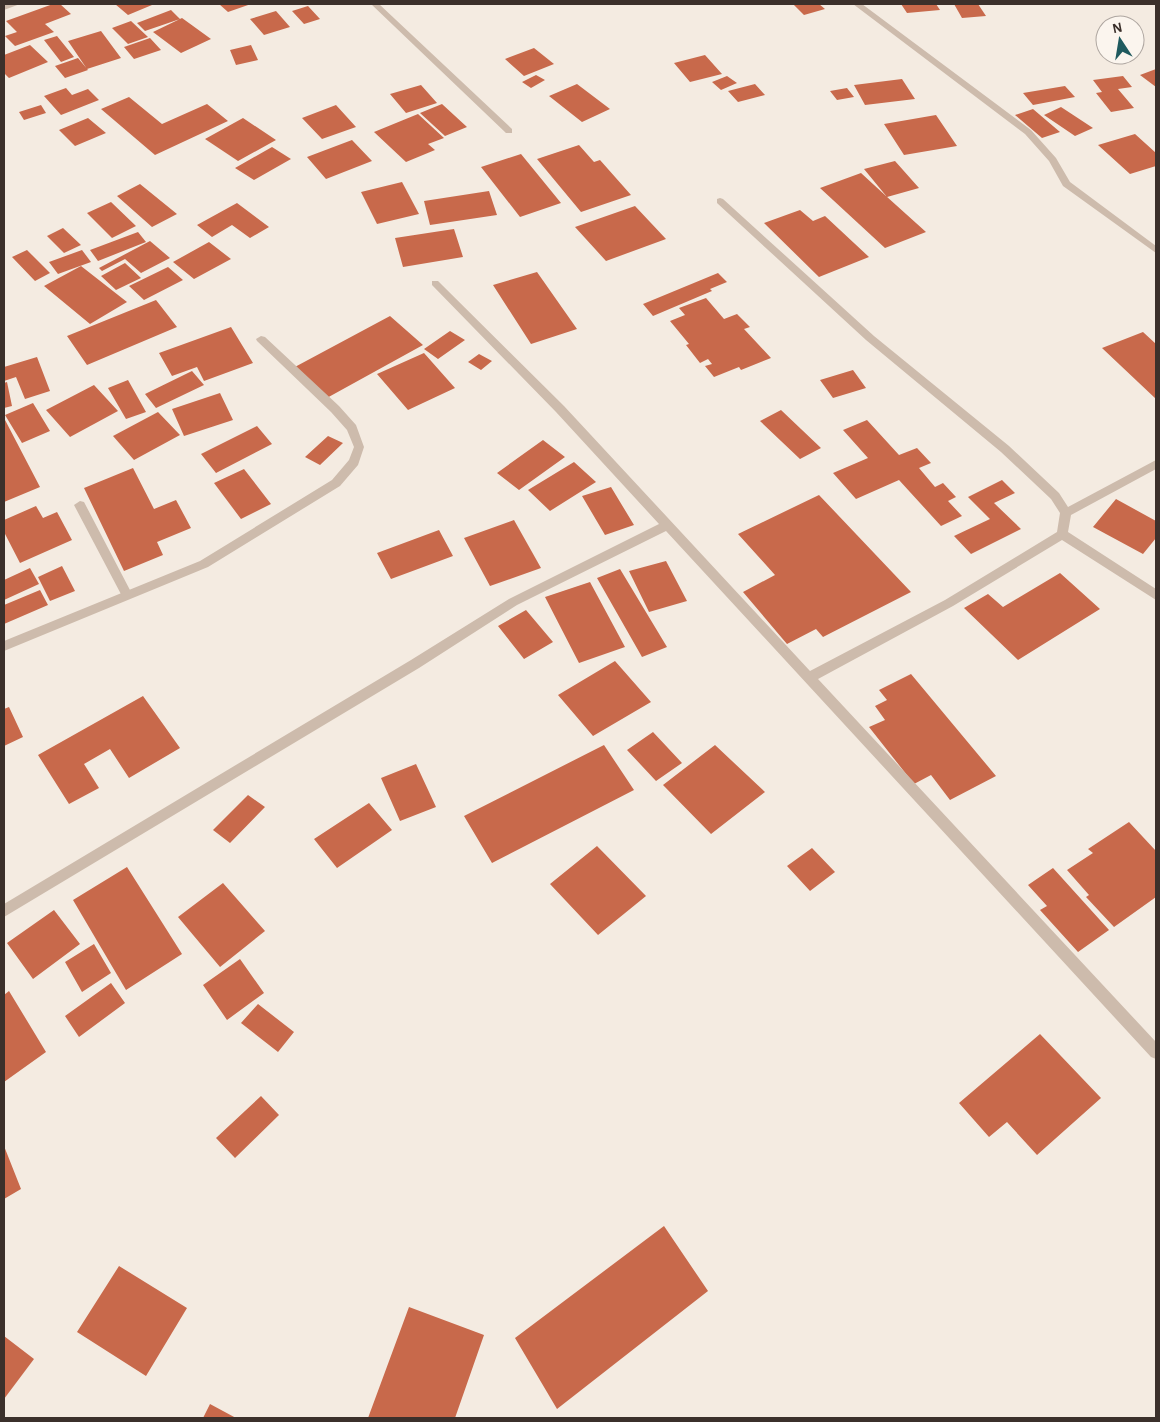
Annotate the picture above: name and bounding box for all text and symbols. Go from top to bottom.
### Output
north arrow [1095,15,1145,65]
text: N [1111,20,1124,36]

